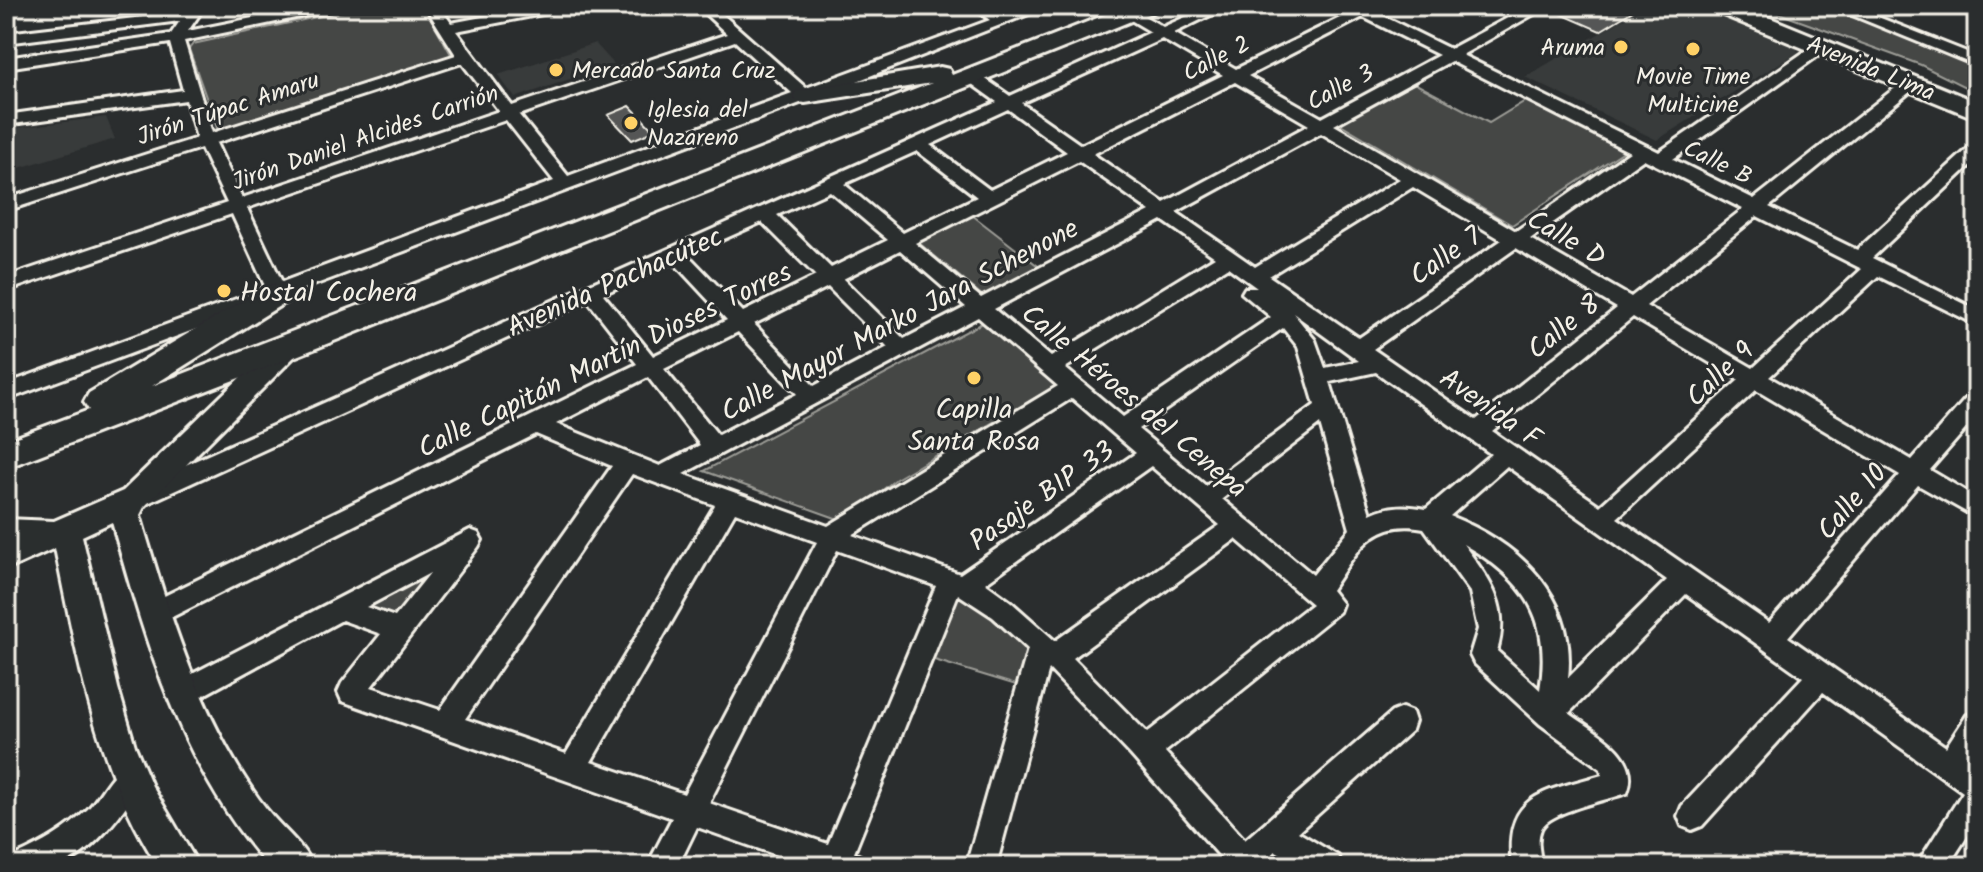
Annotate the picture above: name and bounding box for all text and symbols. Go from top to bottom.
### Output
street label: Calle 2 [1176,26,1258,93]
street label: Avenida Lima [1800,26,1941,113]
place label: Aruma [1541,29,1605,68]
marker: Aruma [1612,38,1630,56]
marker: Movie Time Multicine [1684,40,1702,58]
place label: Mercado Santa Cruz [572,52,775,91]
street label: Calle 3 [1300,54,1381,122]
place label: Movie Time Multicine [1636,58,1750,125]
street label: Jirón Túpac Amaru [132,61,325,157]
marker: Mercado Santa Cruz [547,61,565,79]
street label: Jirón Daniel Alcides Carrión [227,74,504,202]
place label: Iglesia del Nazareno [647,91,748,158]
marker: Iglesia del Nazareno [622,114,640,132]
street label: Calle B [1676,130,1759,197]
street label: Calle D [1517,198,1614,280]
street label: Calle Mayor Marko Jara Schenone [713,207,1088,435]
street label: Calle 7 [1401,215,1493,299]
street label: Avenida Pachacútec [500,216,730,351]
street label: Calle Capitán Martín Dioses Torres [410,251,800,472]
place label: Hostal Cochera [240,271,417,316]
marker: Hostal Cochera [215,282,233,300]
street label: Calle 8 [1518,284,1612,372]
street label: Calle Héroes del Cenepa [1010,293,1257,511]
street label: Calle 9 [1676,330,1766,419]
street label: Avenida F [1429,357,1552,462]
marker: Capilla Santa Rosa [965,369,983,387]
place label: Capilla Santa Rosa [908,388,1040,465]
street label: Pasaje BIP 33 [960,430,1125,564]
street label: Calle 10 [1806,454,1899,551]

